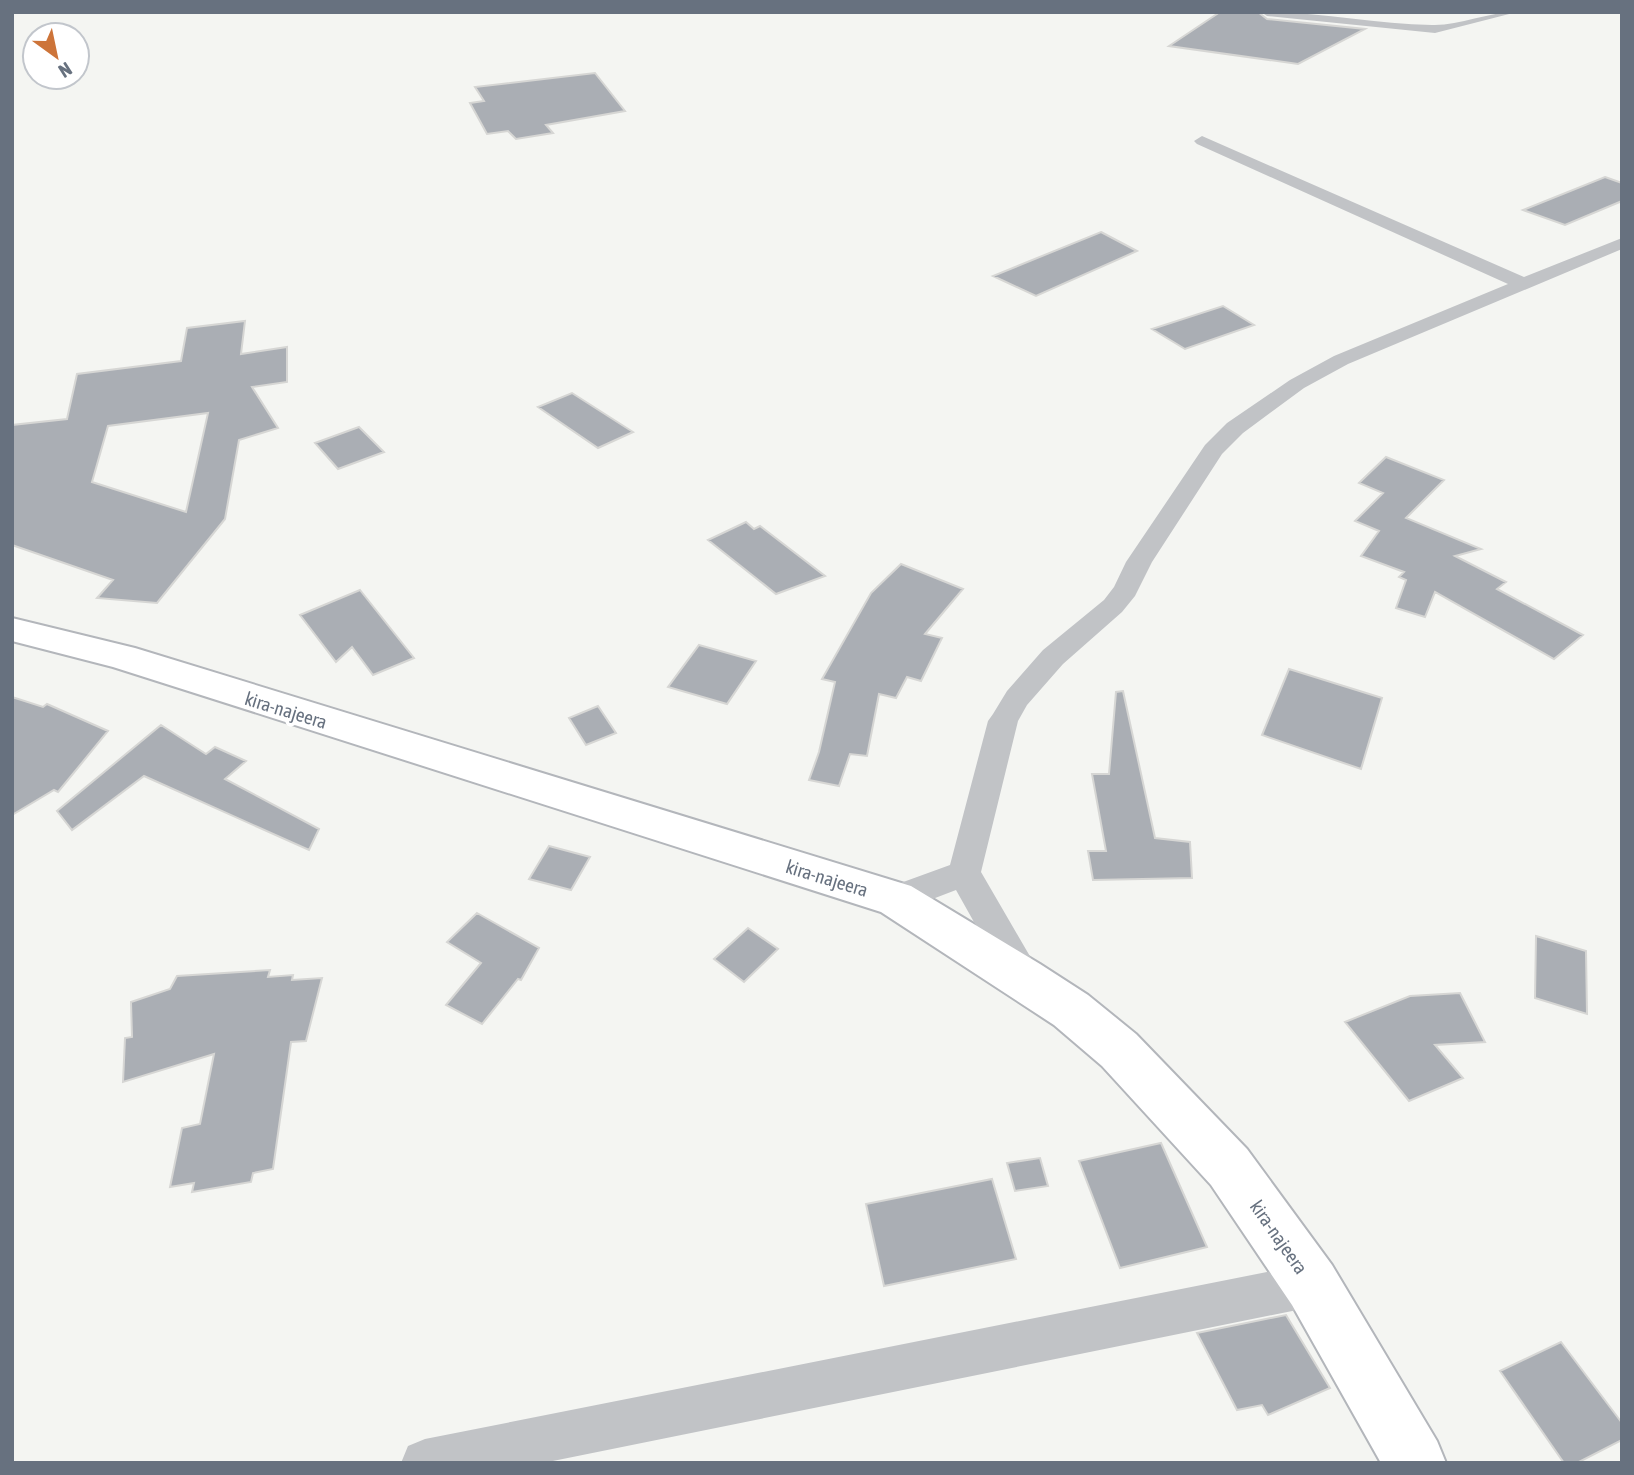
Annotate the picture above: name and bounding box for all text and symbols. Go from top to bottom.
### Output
north arrow [21,21,91,91]
text: N [55,58,76,83]
street label: kira-najeera [242,687,330,733]
street label: kira-najeera [783,855,871,901]
street label: kira-najeera [1246,1196,1312,1278]

